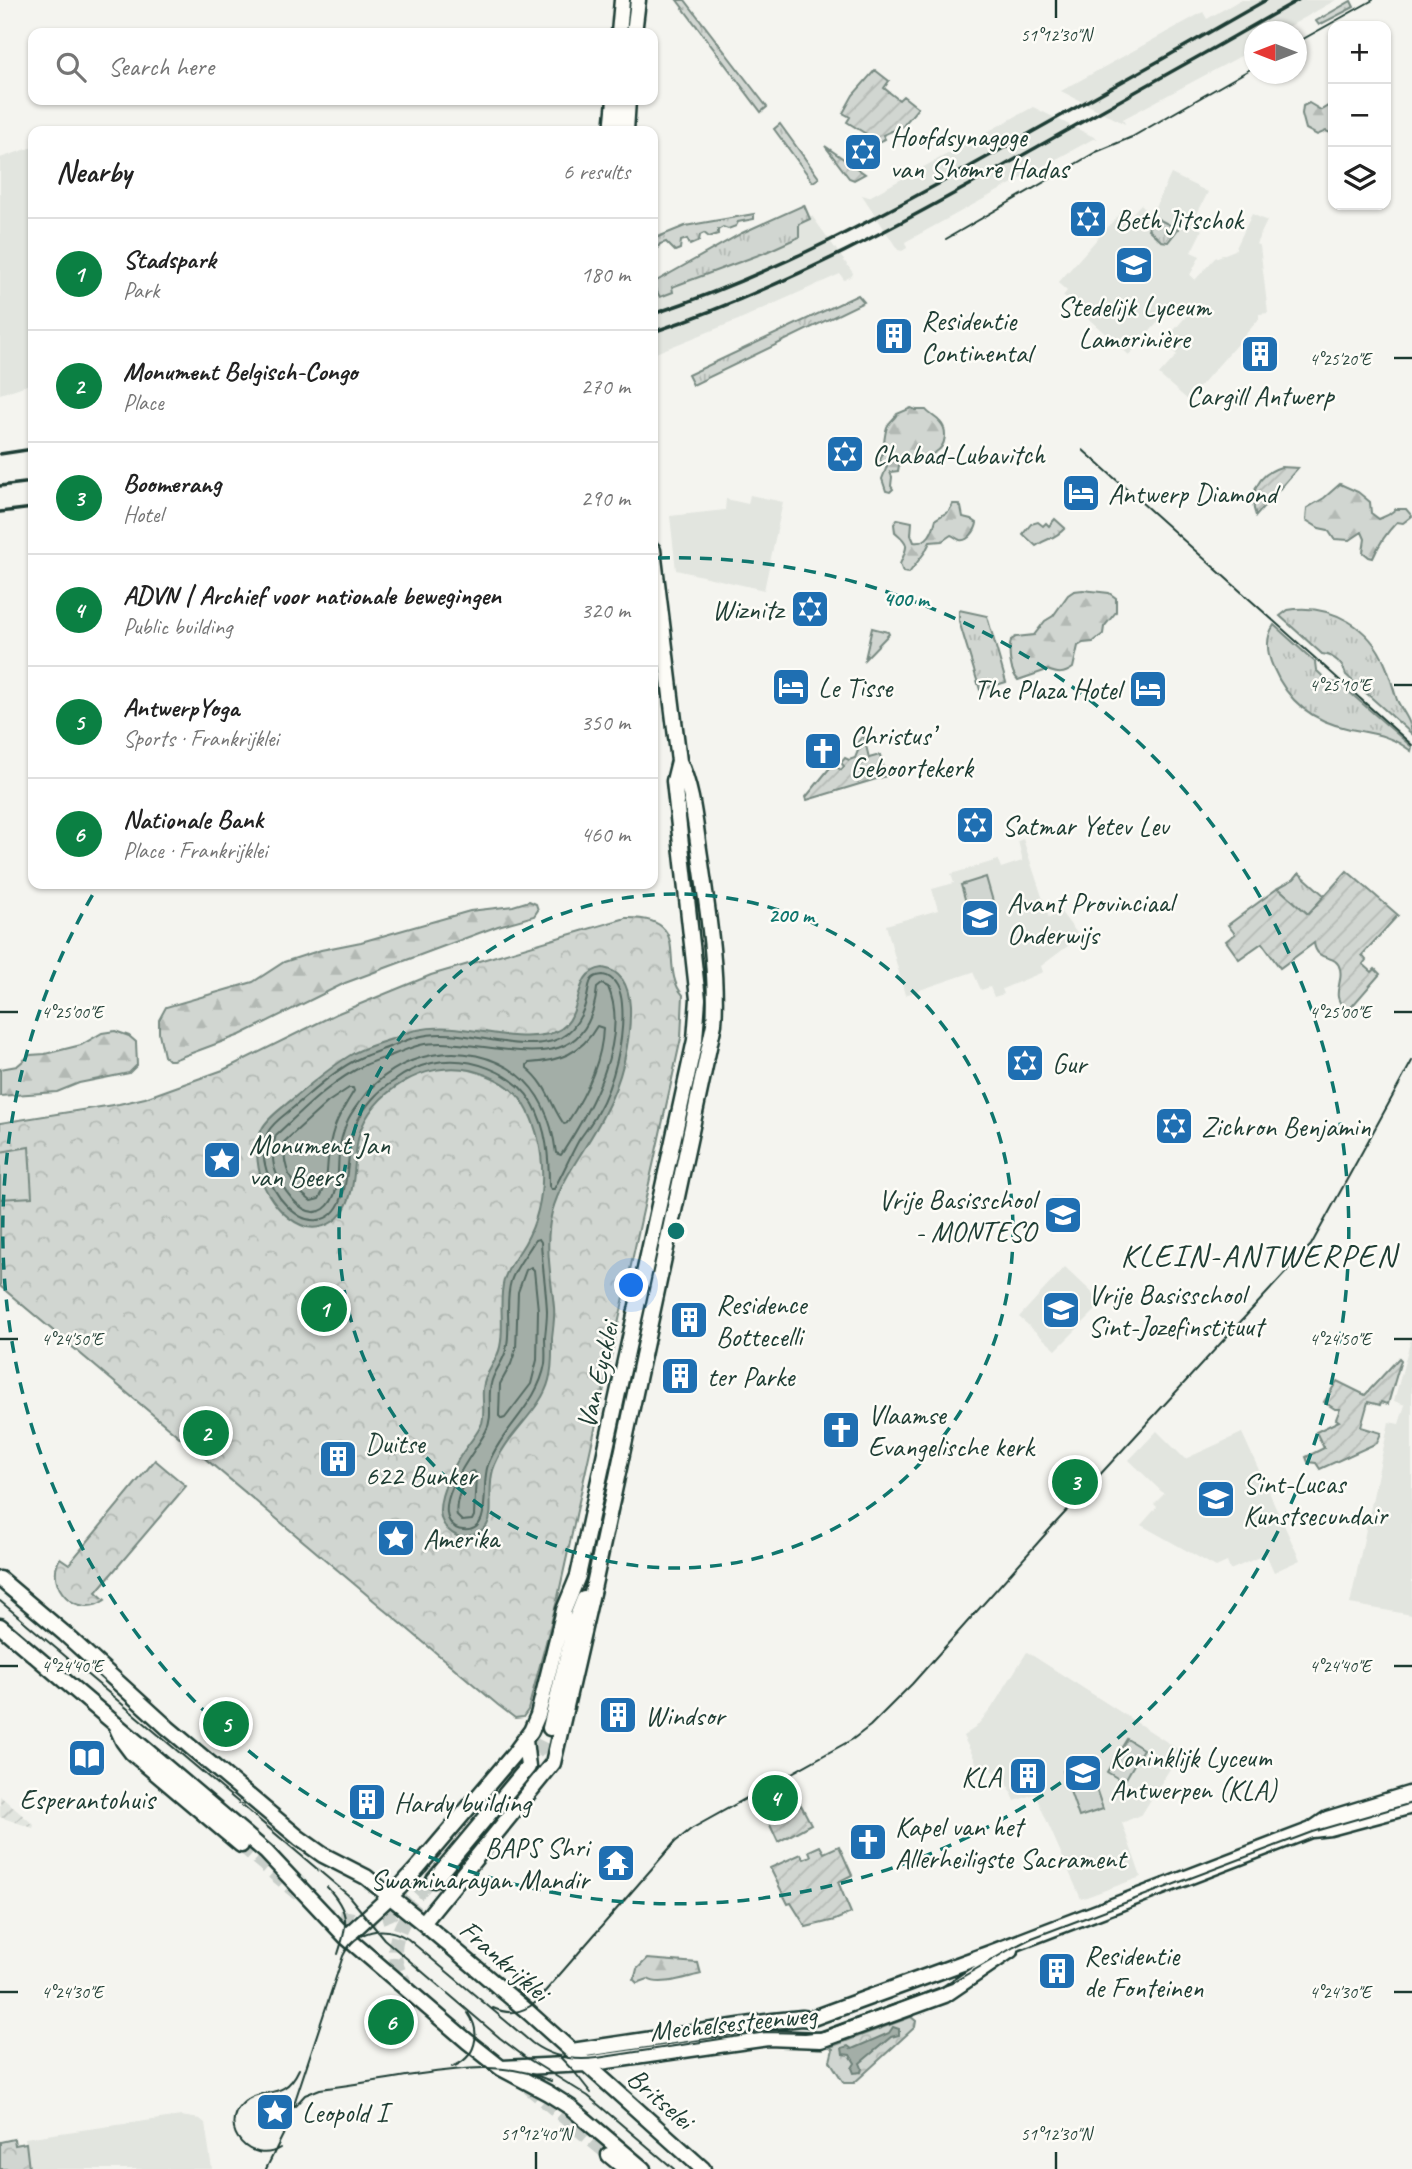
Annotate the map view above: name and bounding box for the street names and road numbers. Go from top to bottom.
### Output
street label: Van Eycklei [568,1315,628,1432]
street label: Frankrijklei [453,1912,560,2011]
street label: Mechelsesteenweg [648,1996,820,2049]
street label: Britselei [620,2060,704,2139]

